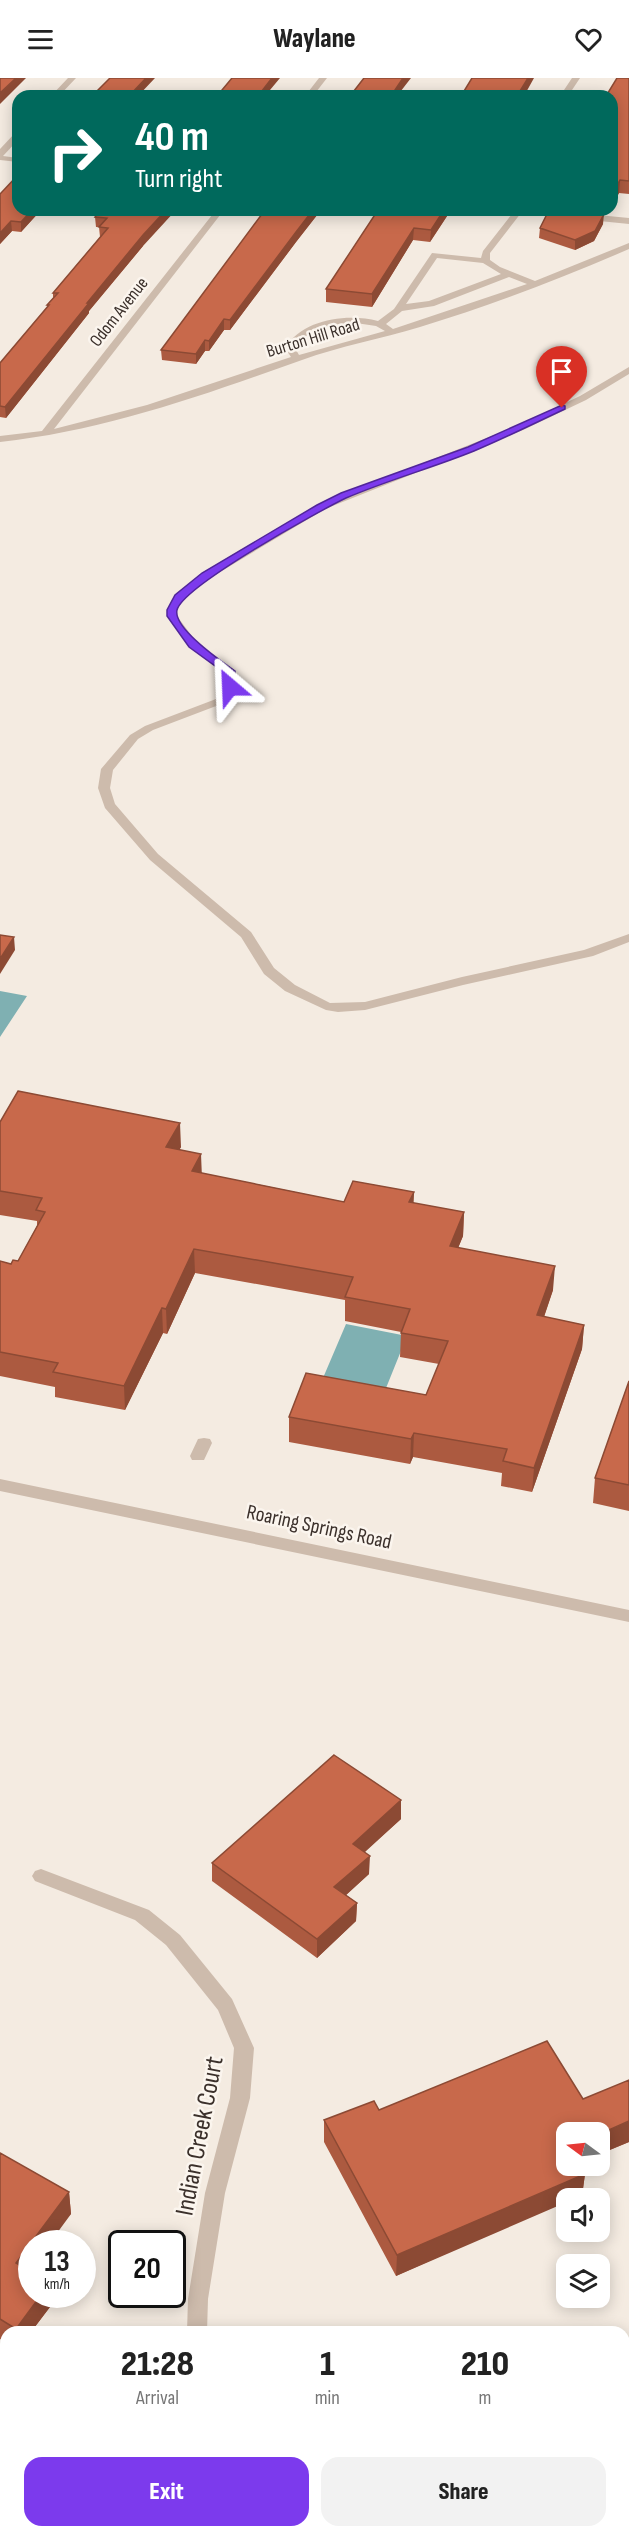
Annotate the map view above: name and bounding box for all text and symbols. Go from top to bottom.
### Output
icon: menu [24,23,57,56]
text: Waylane [273,23,356,55]
icon: heart [572,23,605,56]
text: 40 m [135,112,209,163]
icon: right [36,114,114,192]
text: Turn right [135,163,222,195]
street label: Odom Avenue [85,273,153,351]
street label: Burton Hill Road [264,314,362,362]
pin [536,346,587,408]
icon: arrive [545,355,578,388]
position arrow [198,655,262,719]
street label: Roaring Springs Road [244,1499,394,1555]
street label: Indian Creek Court [169,2054,231,2218]
north arrow [556,2122,610,2176]
map controls [556,2122,610,2308]
button: sound [556,2188,610,2242]
speed limit sign: 20 [108,2230,186,2308]
text: 13 [44,2244,70,2280]
button: layers [556,2254,610,2308]
text: km/h [44,2275,70,2294]
text: 21:28 [121,2343,194,2386]
text: 1 [320,2343,335,2386]
text: 210 [461,2343,509,2386]
text: Arrival [136,2386,179,2410]
text: min [315,2386,340,2410]
text: m [479,2386,491,2410]
button: Exit [24,2457,309,2526]
button: Share [321,2457,606,2526]

